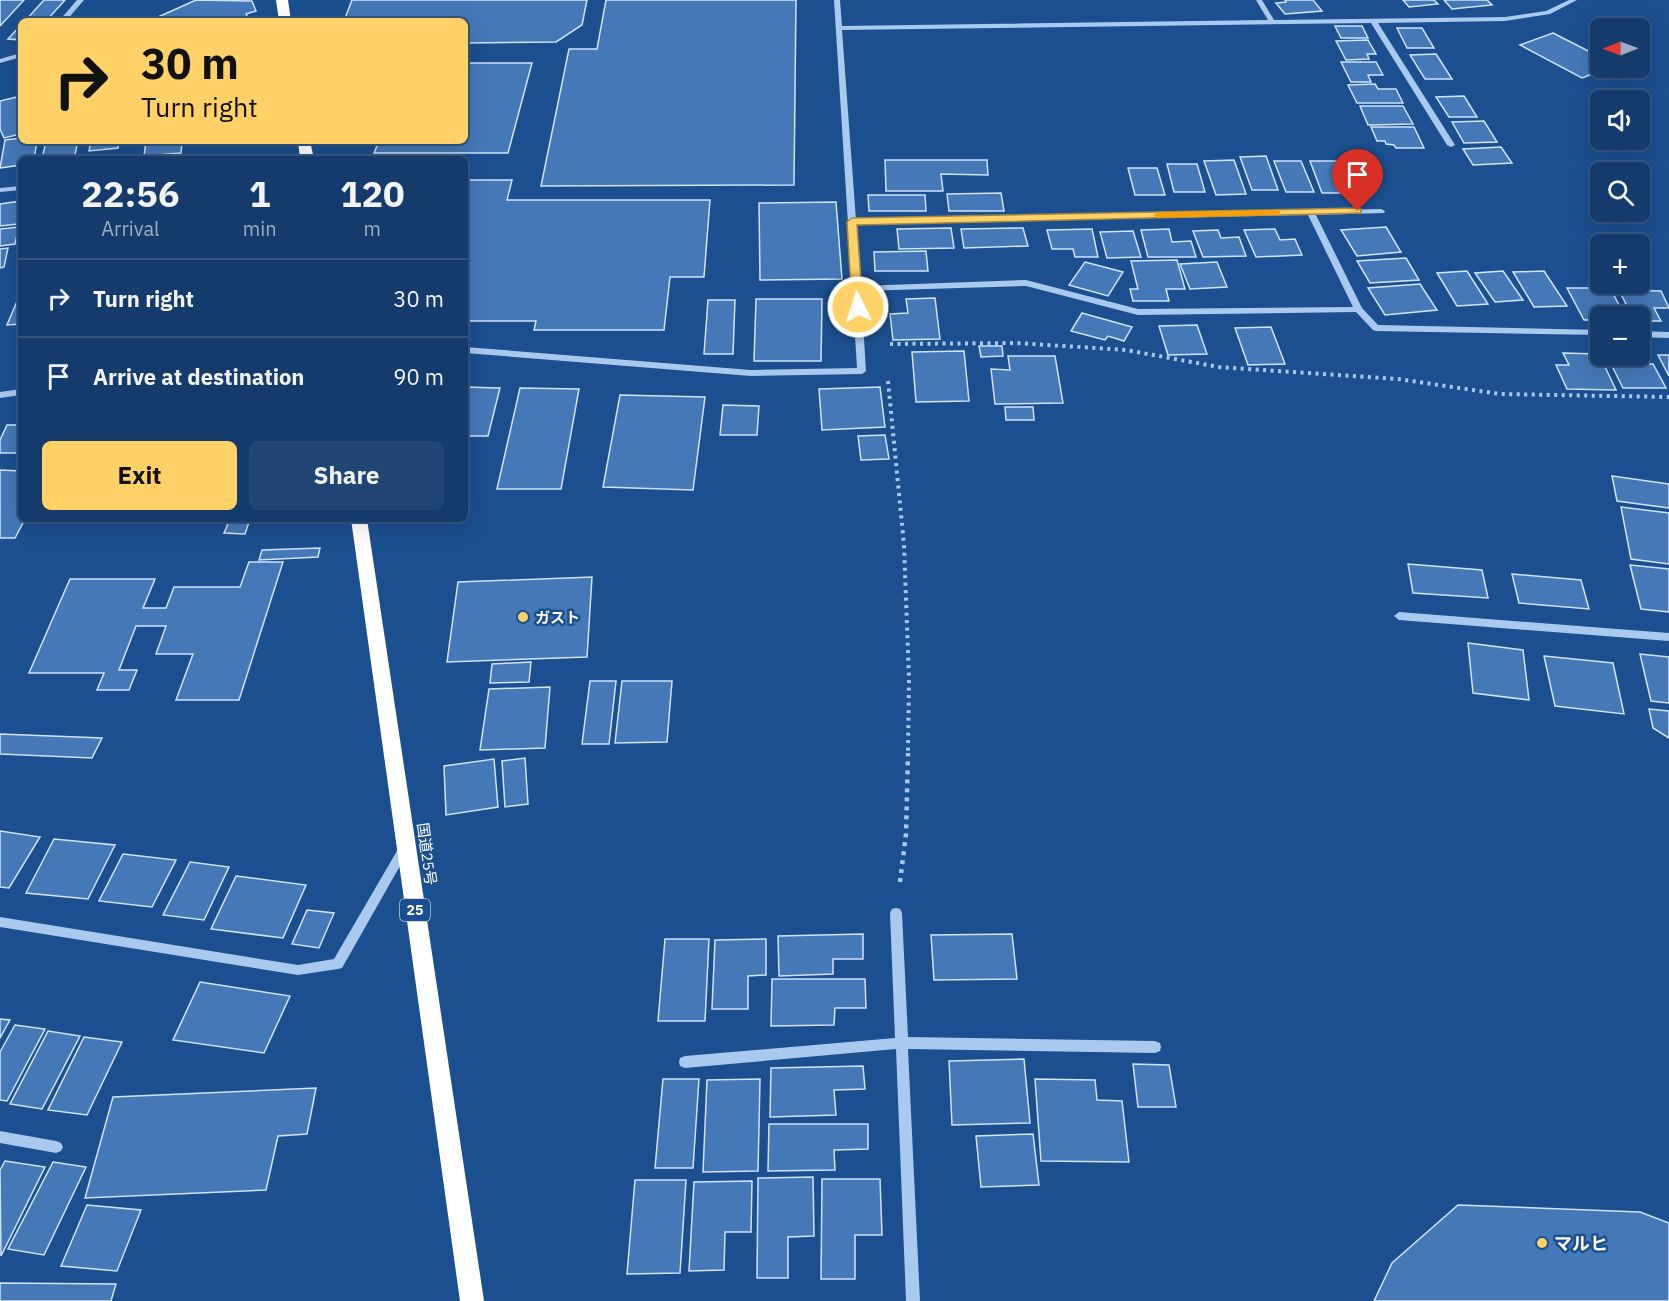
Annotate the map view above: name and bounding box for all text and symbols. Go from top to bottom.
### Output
north arrow [1590,18,1650,78]
map controls [1590,18,1650,366]
text: 30 m [141,36,239,91]
icon: right [42,42,120,120]
text: Turn right [141,89,258,124]
button: sound [1590,90,1650,150]
pin [1332,149,1383,211]
icon: arrive [1341,158,1374,191]
button: search [1590,162,1650,222]
text: 22:56 [81,170,180,217]
text: 1 [249,170,271,217]
text: 120 [340,170,405,217]
text: Arrival [101,215,160,242]
text: min [243,215,277,242]
text: m [364,215,381,242]
button: + [1590,234,1650,294]
position arrow [826,275,890,339]
icon: right [42,282,75,315]
text: Turn right [93,284,194,313]
text: 30 m [393,284,444,313]
button: − [1590,306,1650,366]
icon: arrive [42,360,75,393]
text: Arrive at destination [93,362,304,391]
text: 90 m [393,362,444,391]
button: Exit [42,441,237,510]
button: Share [249,441,444,510]
place label: ガスト [535,608,580,627]
marker: ガスト [516,610,530,624]
street label: 国道25号 [413,821,441,887]
road number: 25 [400,899,430,921]
place label: マルヒ [1554,1232,1608,1255]
marker: マルヒ [1535,1236,1549,1250]

